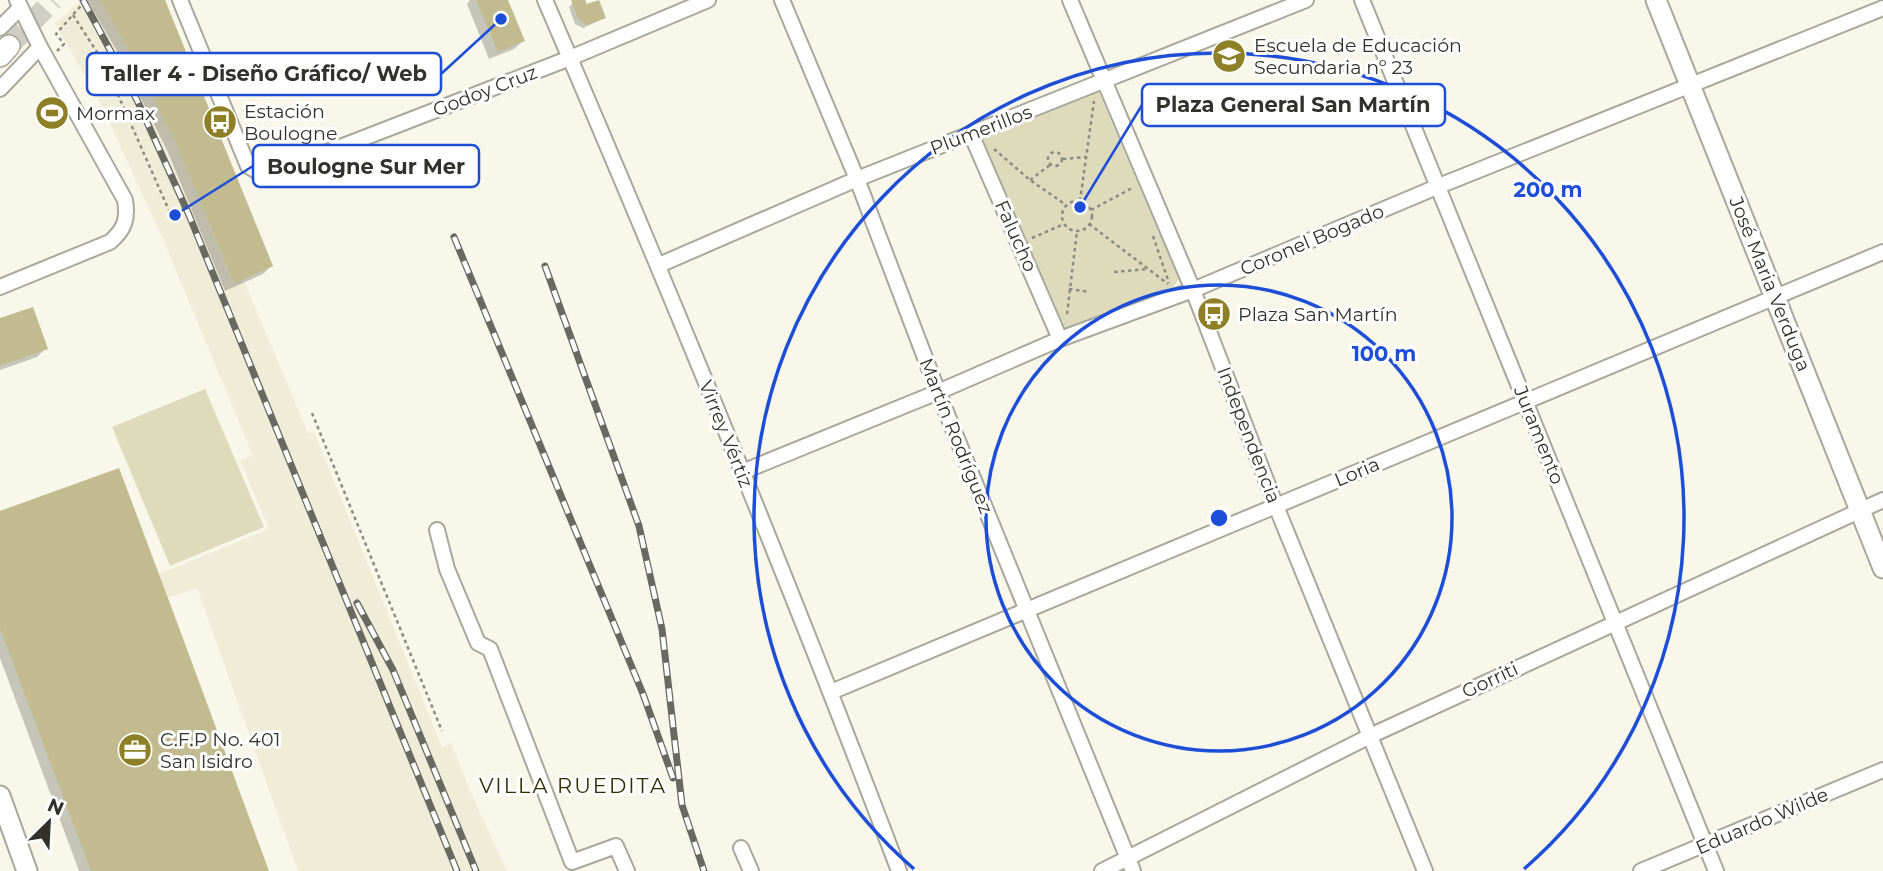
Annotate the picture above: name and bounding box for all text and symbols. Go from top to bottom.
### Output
place label: Escuela de Educación Secundaria nº 23 [1254,34,1462,79]
school or university icon: Escuela de Educación Secundaria nº 23 [1210,37,1248,75]
callout: Taller 4 - Diseño Gráfico/ Web [87,53,441,95]
text: Taller 4 - Diseño Gráfico/ Web [101,61,427,86]
street label: Godoy Cruz [430,61,540,121]
callout: Plaza General San Martín [1142,84,1445,126]
text: Plaza General San Martín [1156,92,1430,117]
sports icon: Mormax [33,94,71,132]
place label: Estación Boulogne [244,100,337,145]
street label: Plumerillos [927,100,1035,160]
place label: Mormax [76,102,155,125]
bus stop icon: Estación Boulogne [201,103,239,141]
callout: Boulogne Sur Mer [253,145,479,187]
text: Boulogne Sur Mer [267,154,465,179]
text: 200 m [1514,177,1582,202]
street label: José Maria Verduga [1724,192,1816,375]
street label: Falucho [990,197,1042,275]
street label: Coronel Bogado [1237,199,1387,281]
bus stop icon: Plaza San Martín [1195,295,1233,333]
place label: Plaza San Martín [1238,303,1398,326]
text: 100 m [1352,341,1416,366]
street label: Martín Rodríguez [914,355,998,517]
street label: Independencia [1212,364,1286,506]
street label: Virrey Vértiz [694,377,758,491]
street label: Juramento [1508,382,1569,488]
street label: Loria [1331,452,1383,492]
centre of rings [1207,506,1231,530]
street label: Gorriti [1458,657,1522,703]
place label: C.F.P No. 401 San Isidro [160,728,280,773]
office icon: C.F.P No. 401 San Isidro [116,731,154,769]
district label: VILLA RUEDITA [479,773,667,798]
street label: Eduardo Wilde [1692,783,1832,859]
north arrow [14,787,84,857]
text: N [44,793,67,821]

